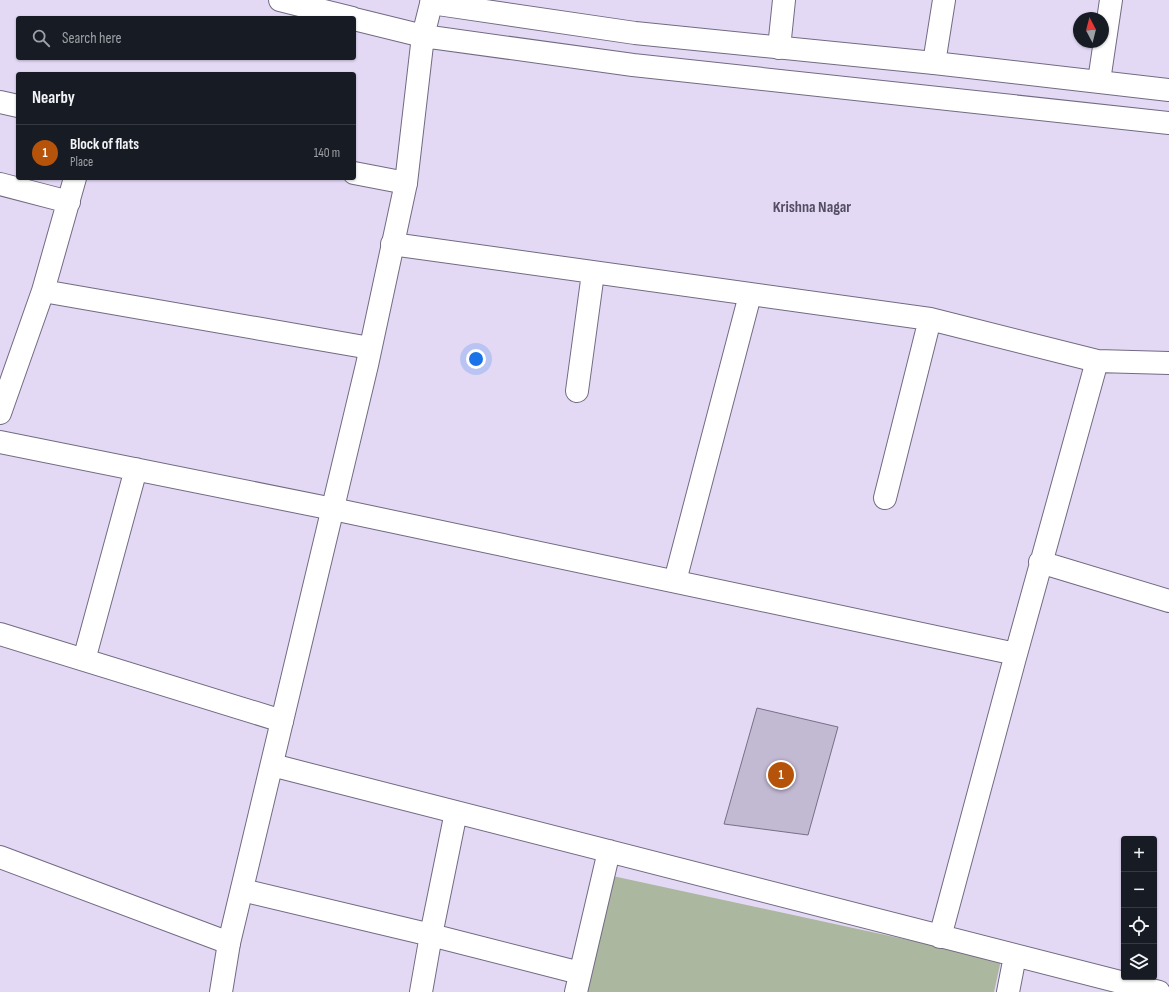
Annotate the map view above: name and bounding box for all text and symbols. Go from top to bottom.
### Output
north arrow [1073,12,1109,48]
search box [16,16,356,60]
icon: search [30,27,52,49]
text: Search here [62,29,122,48]
text: Nearby [32,88,75,108]
text: Block of flats [70,135,139,154]
text: 1 [42,145,48,161]
text: 140 m [314,145,340,161]
text: Place [70,154,93,170]
district label: Krishna Nagar [773,198,851,217]
your location [466,349,486,369]
pin: 1 [768,760,794,790]
map controls [1121,836,1157,980]
button: + [1121,836,1157,872]
button: − [1121,872,1157,908]
button: locate [1121,908,1157,944]
button: layers [1121,944,1157,980]

